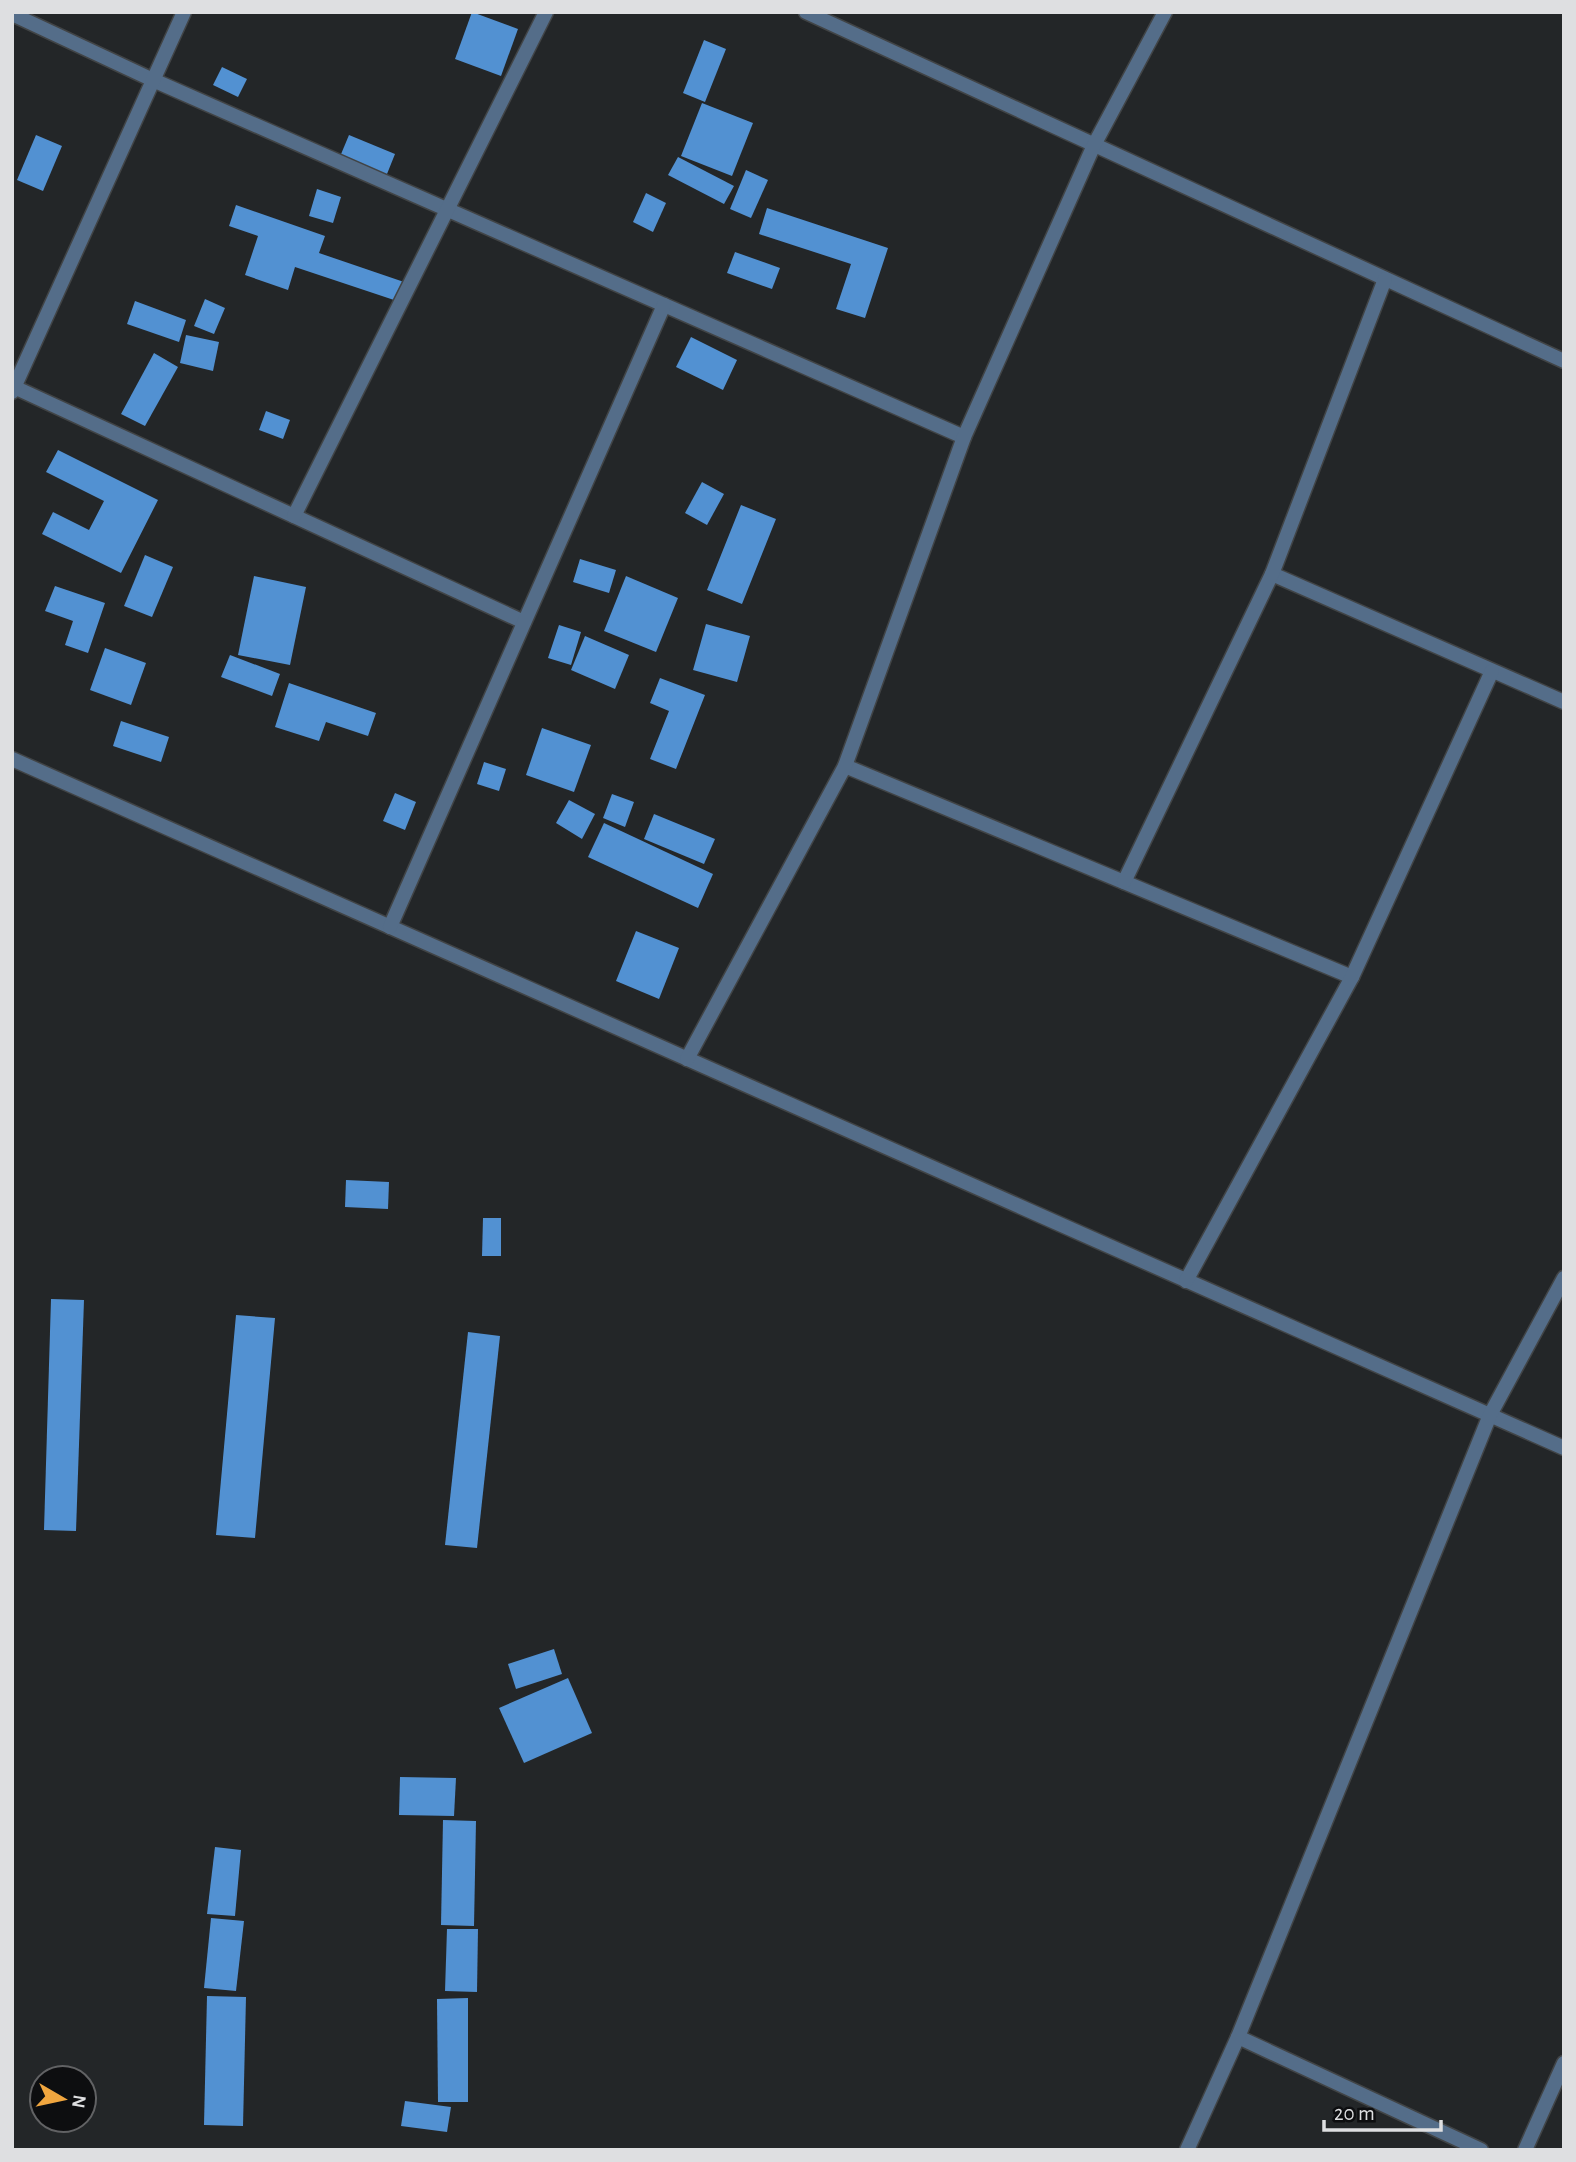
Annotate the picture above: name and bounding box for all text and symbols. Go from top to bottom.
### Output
north arrow [28,2064,98,2134]
scale bar [1324,2088,1441,2132]
text: N [68,2093,89,2109]
text: 20 m [1334,2103,1375,2124]

